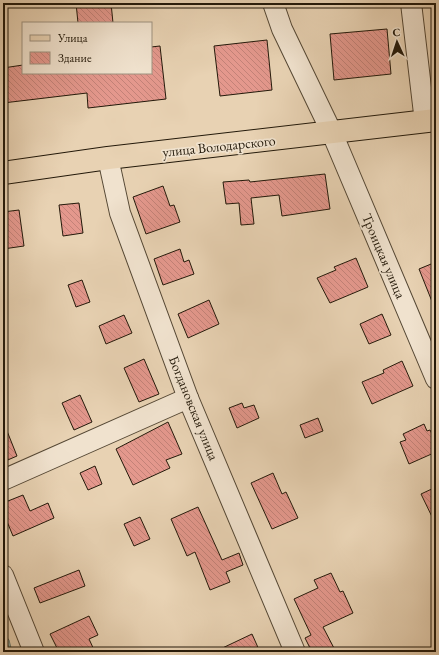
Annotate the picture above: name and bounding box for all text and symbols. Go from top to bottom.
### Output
legend [22,22,152,74]
north arrow [377,22,417,62]
text: С [392,25,401,39]
text: Улица [57,30,88,46]
text: Здание [58,50,92,66]
street label: улица Володарского [162,131,276,161]
street label: Троицкая улица [358,211,410,302]
street label: Богдановская улица [165,353,223,463]

